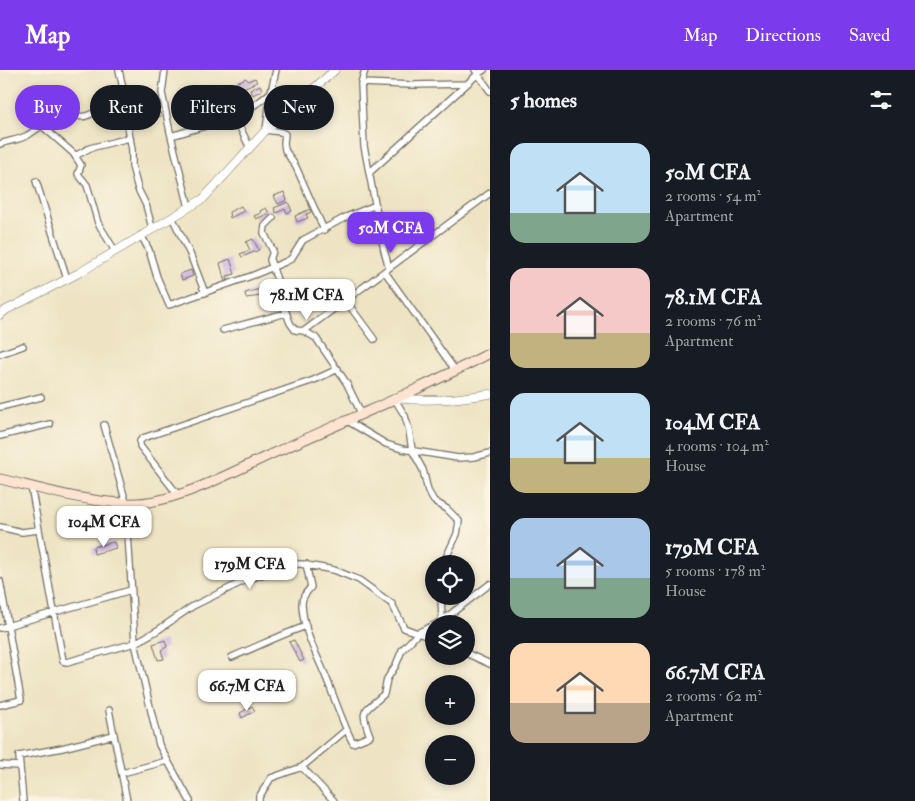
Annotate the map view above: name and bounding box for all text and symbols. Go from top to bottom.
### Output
text: Map [25,20,70,51]
text: Map [684,24,717,47]
text: Directions [745,24,821,47]
text: Saved [849,24,890,47]
chip: Buy [15,85,80,130]
chip: Rent [90,85,161,130]
chip: Filters [171,85,254,130]
chip: New [264,85,334,130]
icon: filters [867,86,895,114]
text: 5 homes [510,87,577,114]
text: 50M CFA [665,159,751,186]
icon: home [550,163,610,223]
text: 2 rooms · 54 m² [665,186,761,206]
text: Apartment [665,206,733,226]
pin: 50M CFA [345,212,437,254]
text: 50M CFA [358,218,424,238]
pin: 78.1M CFA [250,278,364,321]
text: 78.1M CFA [665,284,762,311]
text: 78.1M CFA [270,285,344,305]
icon: home [550,288,610,348]
text: 2 rooms · 76 m² [665,311,761,331]
text: Apartment [665,331,733,351]
text: 104M CFA [665,409,760,436]
icon: home [550,413,610,473]
text: 4 rooms · 104 m² [665,436,769,456]
text: House [665,456,706,476]
pin: 104M CFA [52,506,156,548]
text: 104M CFA [68,512,140,532]
text: 179M CFA [665,534,759,561]
icon: home [550,538,610,598]
pin: 179M CFA [198,548,302,590]
text: 179M CFA [214,554,286,574]
map controls [425,555,475,785]
button: locate [425,555,475,605]
text: 5 rooms · 178 m² [665,561,765,581]
text: House [665,581,706,601]
button: layers [425,615,475,665]
text: 66.7M CFA [665,659,765,686]
icon: home [550,663,610,723]
pin: 66.7M CFA [190,670,304,712]
button: + [425,675,475,725]
text: 66.7M CFA [209,676,285,696]
text: 2 rooms · 62 m² [665,686,762,706]
text: Apartment [665,706,733,726]
button: − [425,735,475,785]

